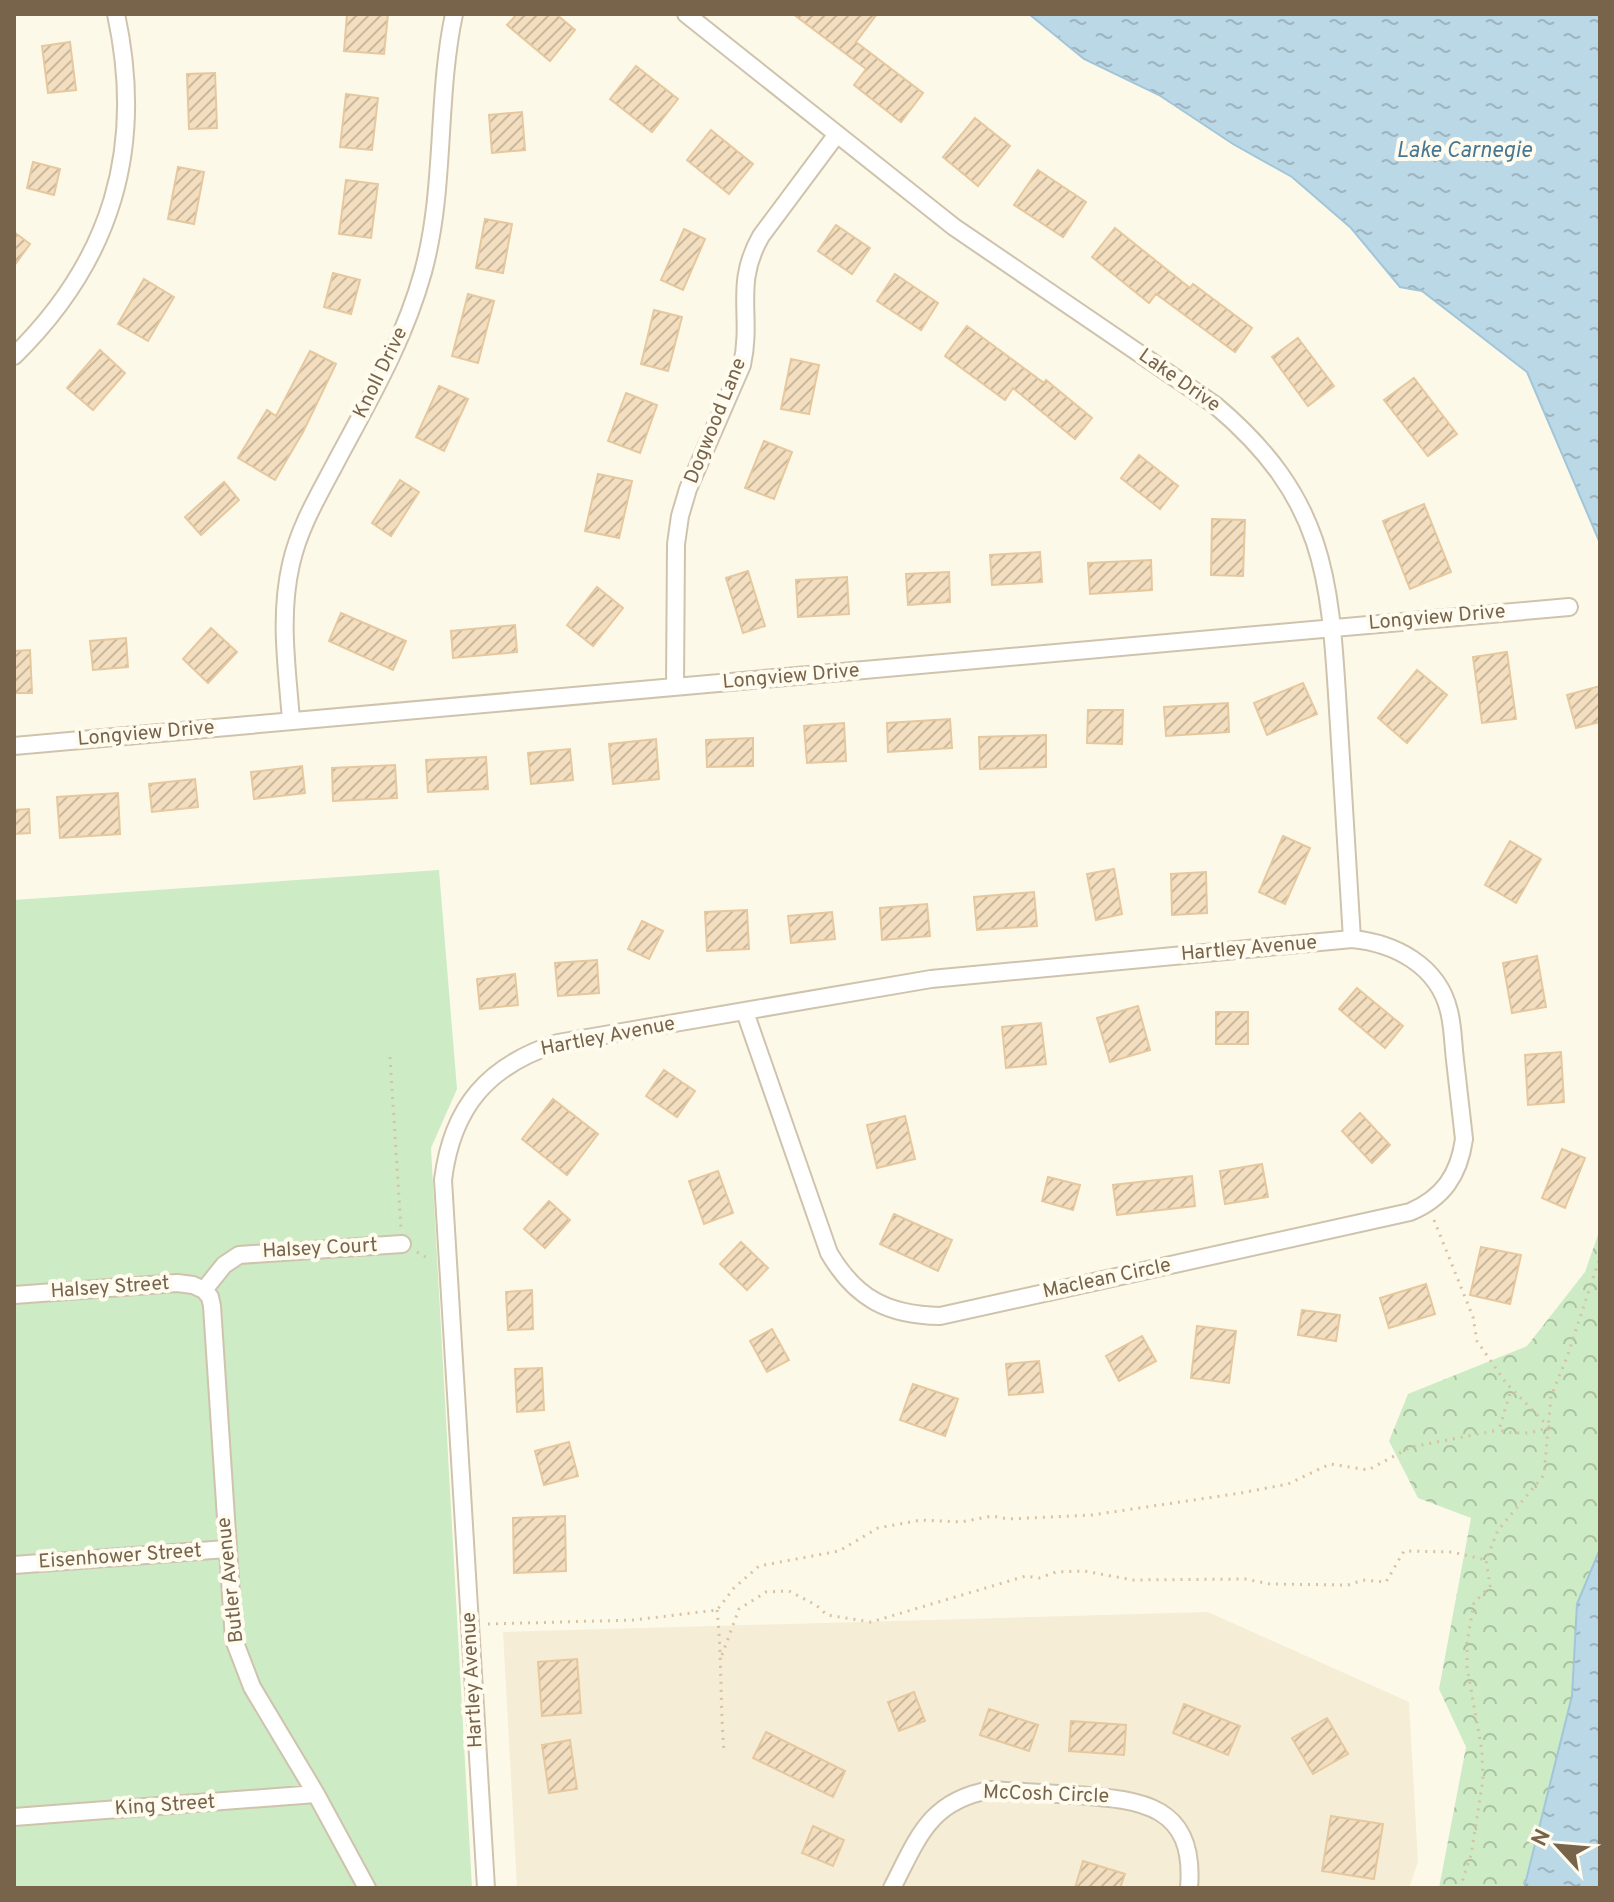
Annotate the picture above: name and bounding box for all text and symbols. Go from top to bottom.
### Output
water label: Lake Carnegie [1396,138,1532,165]
street label: Knoll Drive [348,323,414,423]
street label: Lake Drive [1133,343,1225,419]
street label: Dogwood Lane [679,354,753,488]
street label: Longview Drive [1367,599,1507,637]
street label: Longview Drive [721,658,861,696]
street label: Longview Drive [76,715,216,753]
street label: Hartley Avenue [1180,930,1318,968]
street label: Hartley Avenue [539,1011,677,1063]
street label: Halsey Court [262,1233,378,1265]
street label: Maclean Circle [1041,1253,1173,1305]
street label: Halsey Street [50,1271,170,1305]
street label: Butler Avenue [211,1516,251,1644]
street label: Eisenhower Street [37,1538,203,1576]
street label: Hartley Avenue [456,1611,490,1749]
street label: McCosh Circle [982,1780,1110,1810]
street label: King Street [114,1790,216,1822]
north arrow [1518,1806,1598,1886]
text: N [1527,1825,1558,1851]

